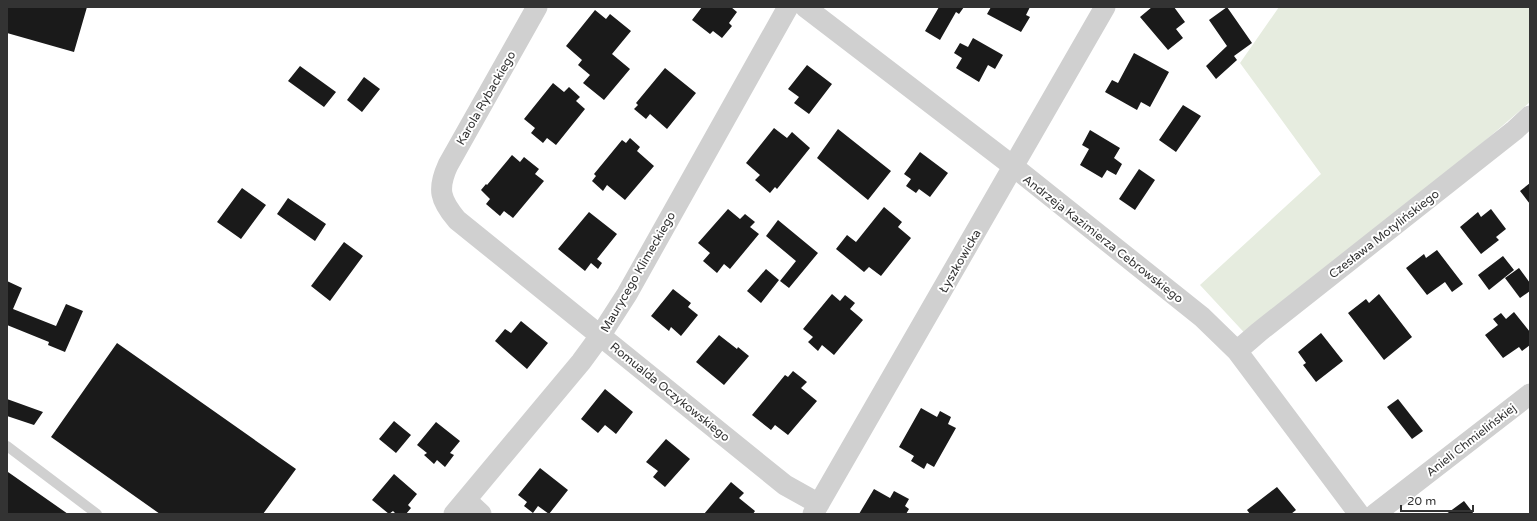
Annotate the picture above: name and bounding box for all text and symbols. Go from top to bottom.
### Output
street label: Karola Rybackiego [453,48,519,148]
street label: Andrzeja Kazimierza Cebrowskiego [1020,172,1186,306]
street label: Czesława Motylińskiego [1326,187,1442,281]
street label: Maurycego Klimeckiego [598,209,678,335]
street label: Łyszkowicka [936,227,984,295]
street label: Romualda Oczykowskiego [607,339,733,445]
street label: Anieli Chmielińskiej [1423,401,1519,479]
scale bar [1401,487,1473,513]
text: 20 m [1407,494,1436,508]

